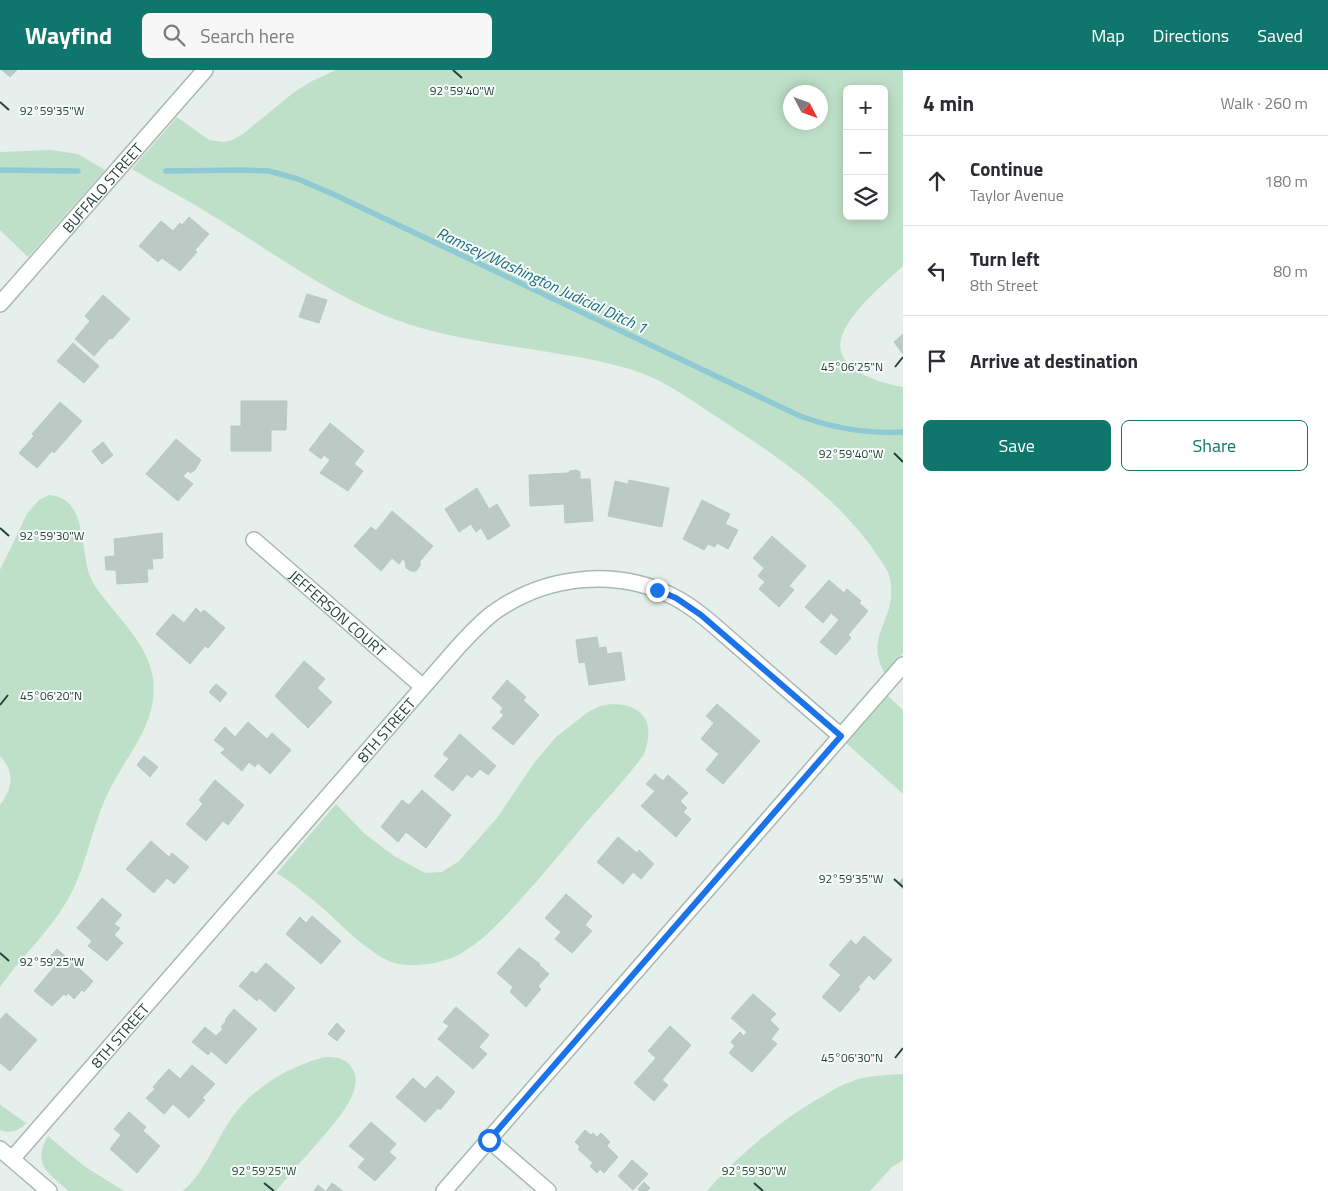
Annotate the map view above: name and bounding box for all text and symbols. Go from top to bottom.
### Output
search box [142,13,492,58]
text: Wayfind [25,17,112,53]
icon: search [160,21,188,49]
text: Search here [200,21,295,50]
text: Map [1091,22,1125,49]
text: Directions [1153,22,1229,49]
text: Saved [1257,22,1303,49]
text: 92°59'40"W [430,81,495,100]
north arrow [783,85,828,130]
map controls [843,85,888,220]
button: + [843,85,888,130]
text: 4 min [923,87,974,119]
text: Walk · 260 m [1220,91,1308,115]
text: 92°59'35"W [20,101,85,120]
button: − [843,130,888,175]
street label: BUFFALO STREET [56,137,148,238]
text: Continue [970,154,1043,183]
icon: ahead [923,167,951,195]
text: 180 m [1264,169,1308,193]
button: layers [843,175,888,220]
text: Taylor Avenue [970,183,1064,207]
water label: Ramsey/Washington Judicial Ditch 1 [433,221,651,339]
text: Turn left [970,244,1040,273]
icon: left [923,257,951,285]
text: 80 m [1273,259,1308,283]
text: 8th Street [970,273,1038,297]
text: Arrive at destination [970,346,1138,375]
icon: arrive [923,347,951,375]
text: 45°06'25"N [821,357,883,376]
button: Save [923,420,1111,471]
button: Share [1121,420,1308,471]
text: 92°59'40"W [819,444,884,463]
text: 92°59'30"W [20,526,85,545]
street label: JEFFERSON COURT [284,564,391,662]
route end [646,579,669,602]
text: 45°06'20"N [20,686,82,705]
street label: 8TH STREET [351,692,421,767]
text: 92°59'35"W [819,869,884,888]
text: 92°59'25"W [20,952,85,971]
street label: 8TH STREET [85,998,155,1073]
text: 45°06'30"N [821,1048,883,1067]
route start [478,1129,501,1152]
text: 92°59'25"W [232,1161,297,1180]
text: 92°59'30"W [722,1161,787,1180]

